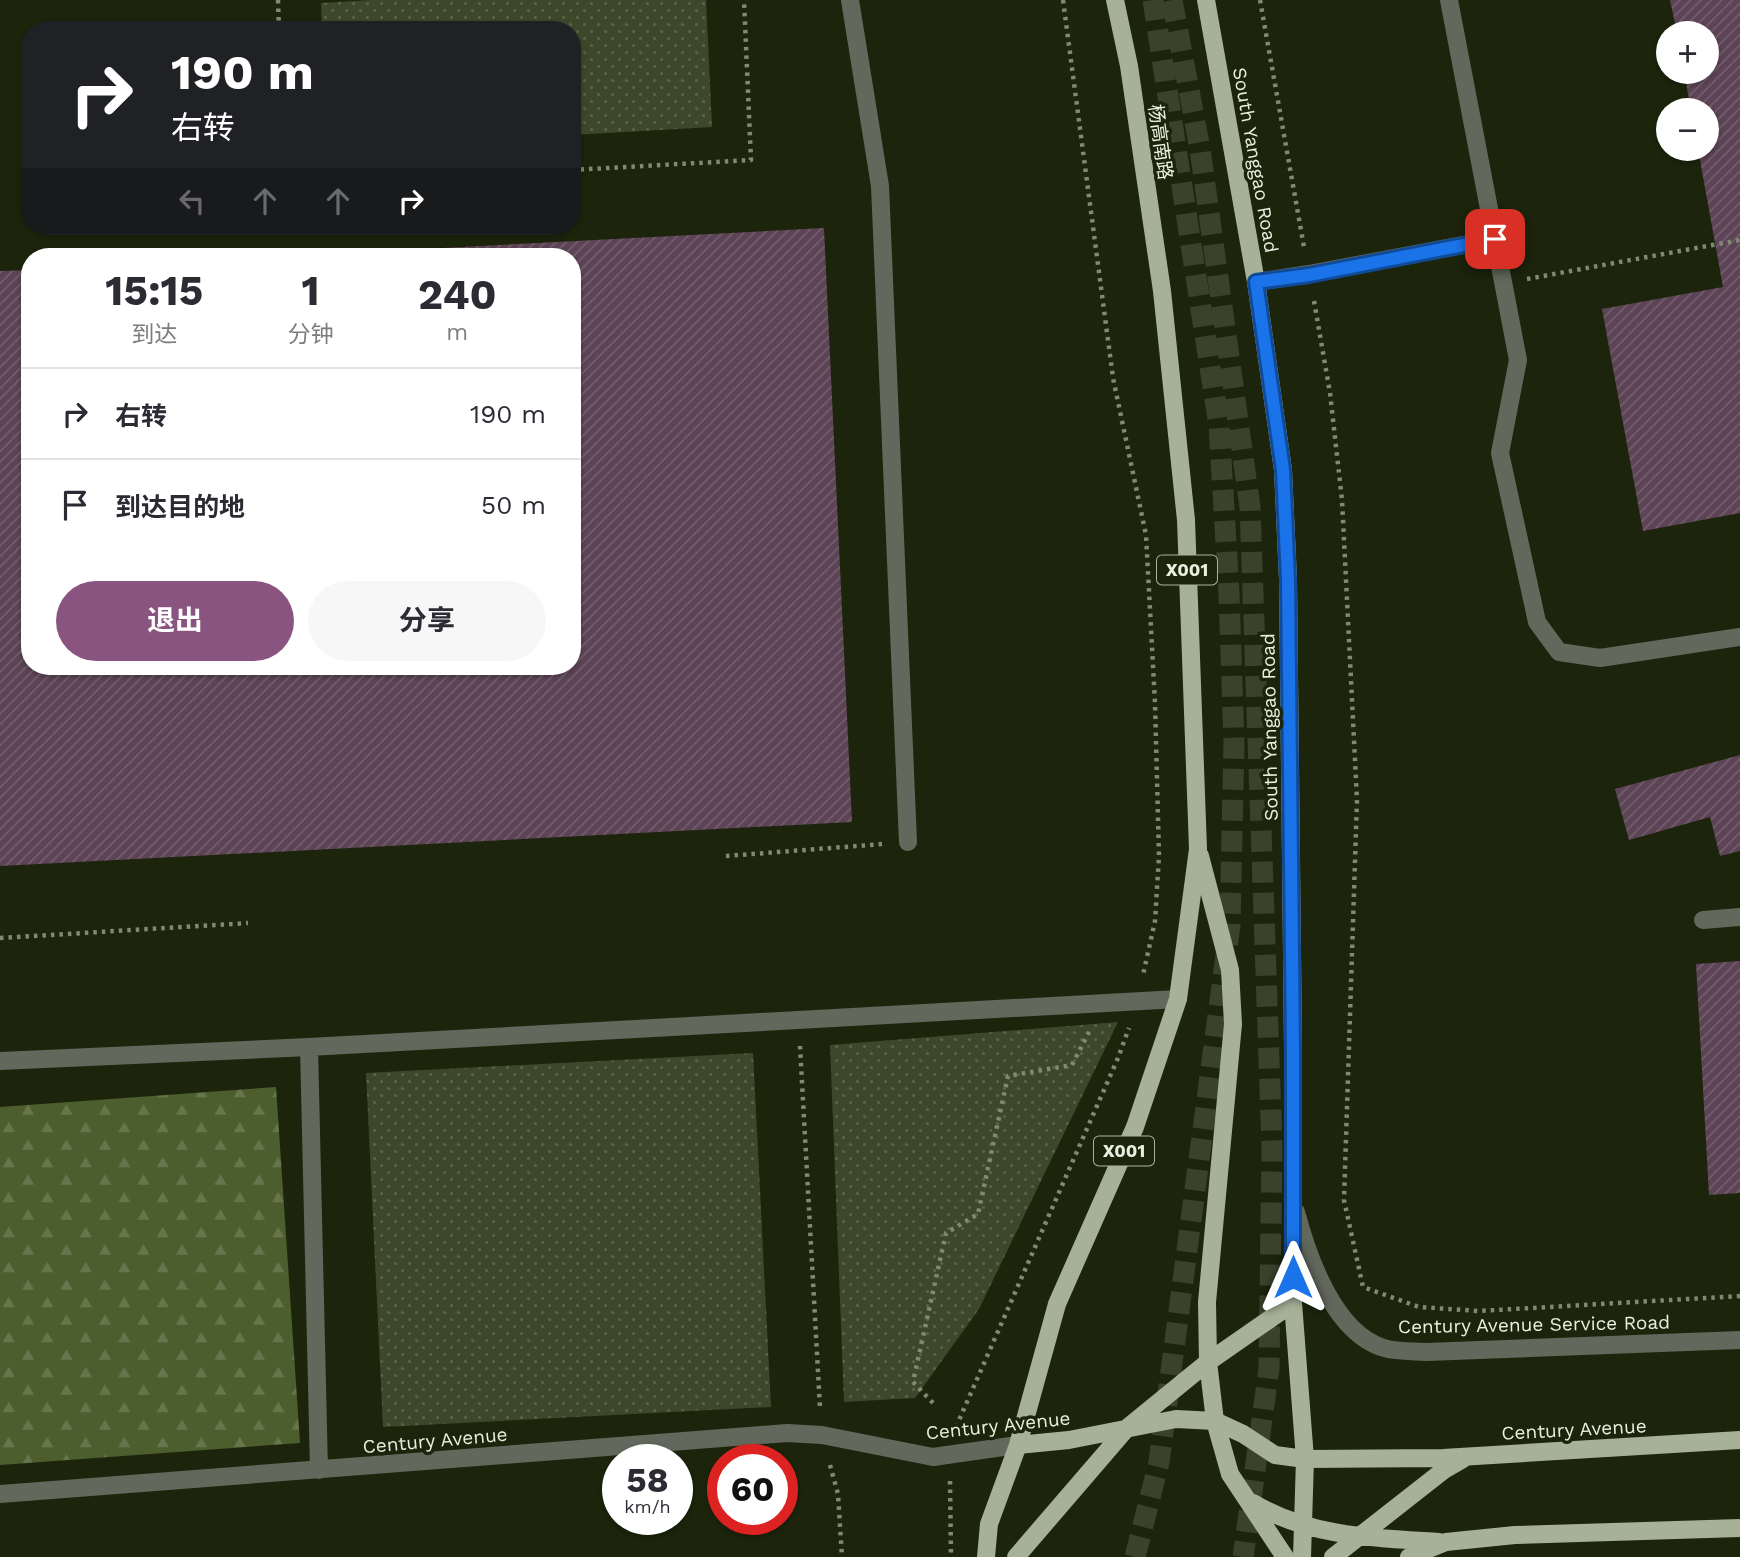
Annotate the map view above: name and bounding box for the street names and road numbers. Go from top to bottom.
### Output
street label: South Yanggao Road [1228,66,1283,254]
street label: 杨高南路 [1144,103,1177,181]
road number: X001 [1157,556,1217,584]
street label: South Yanggao Road [1256,633,1283,821]
road number: X001 [1094,1136,1154,1166]
street label: Century Avenue Service Road [1398,1311,1670,1338]
street label: Century Avenue [925,1406,1072,1445]
street label: Century Avenue [1501,1414,1647,1445]
street label: Century Avenue [362,1423,508,1458]

